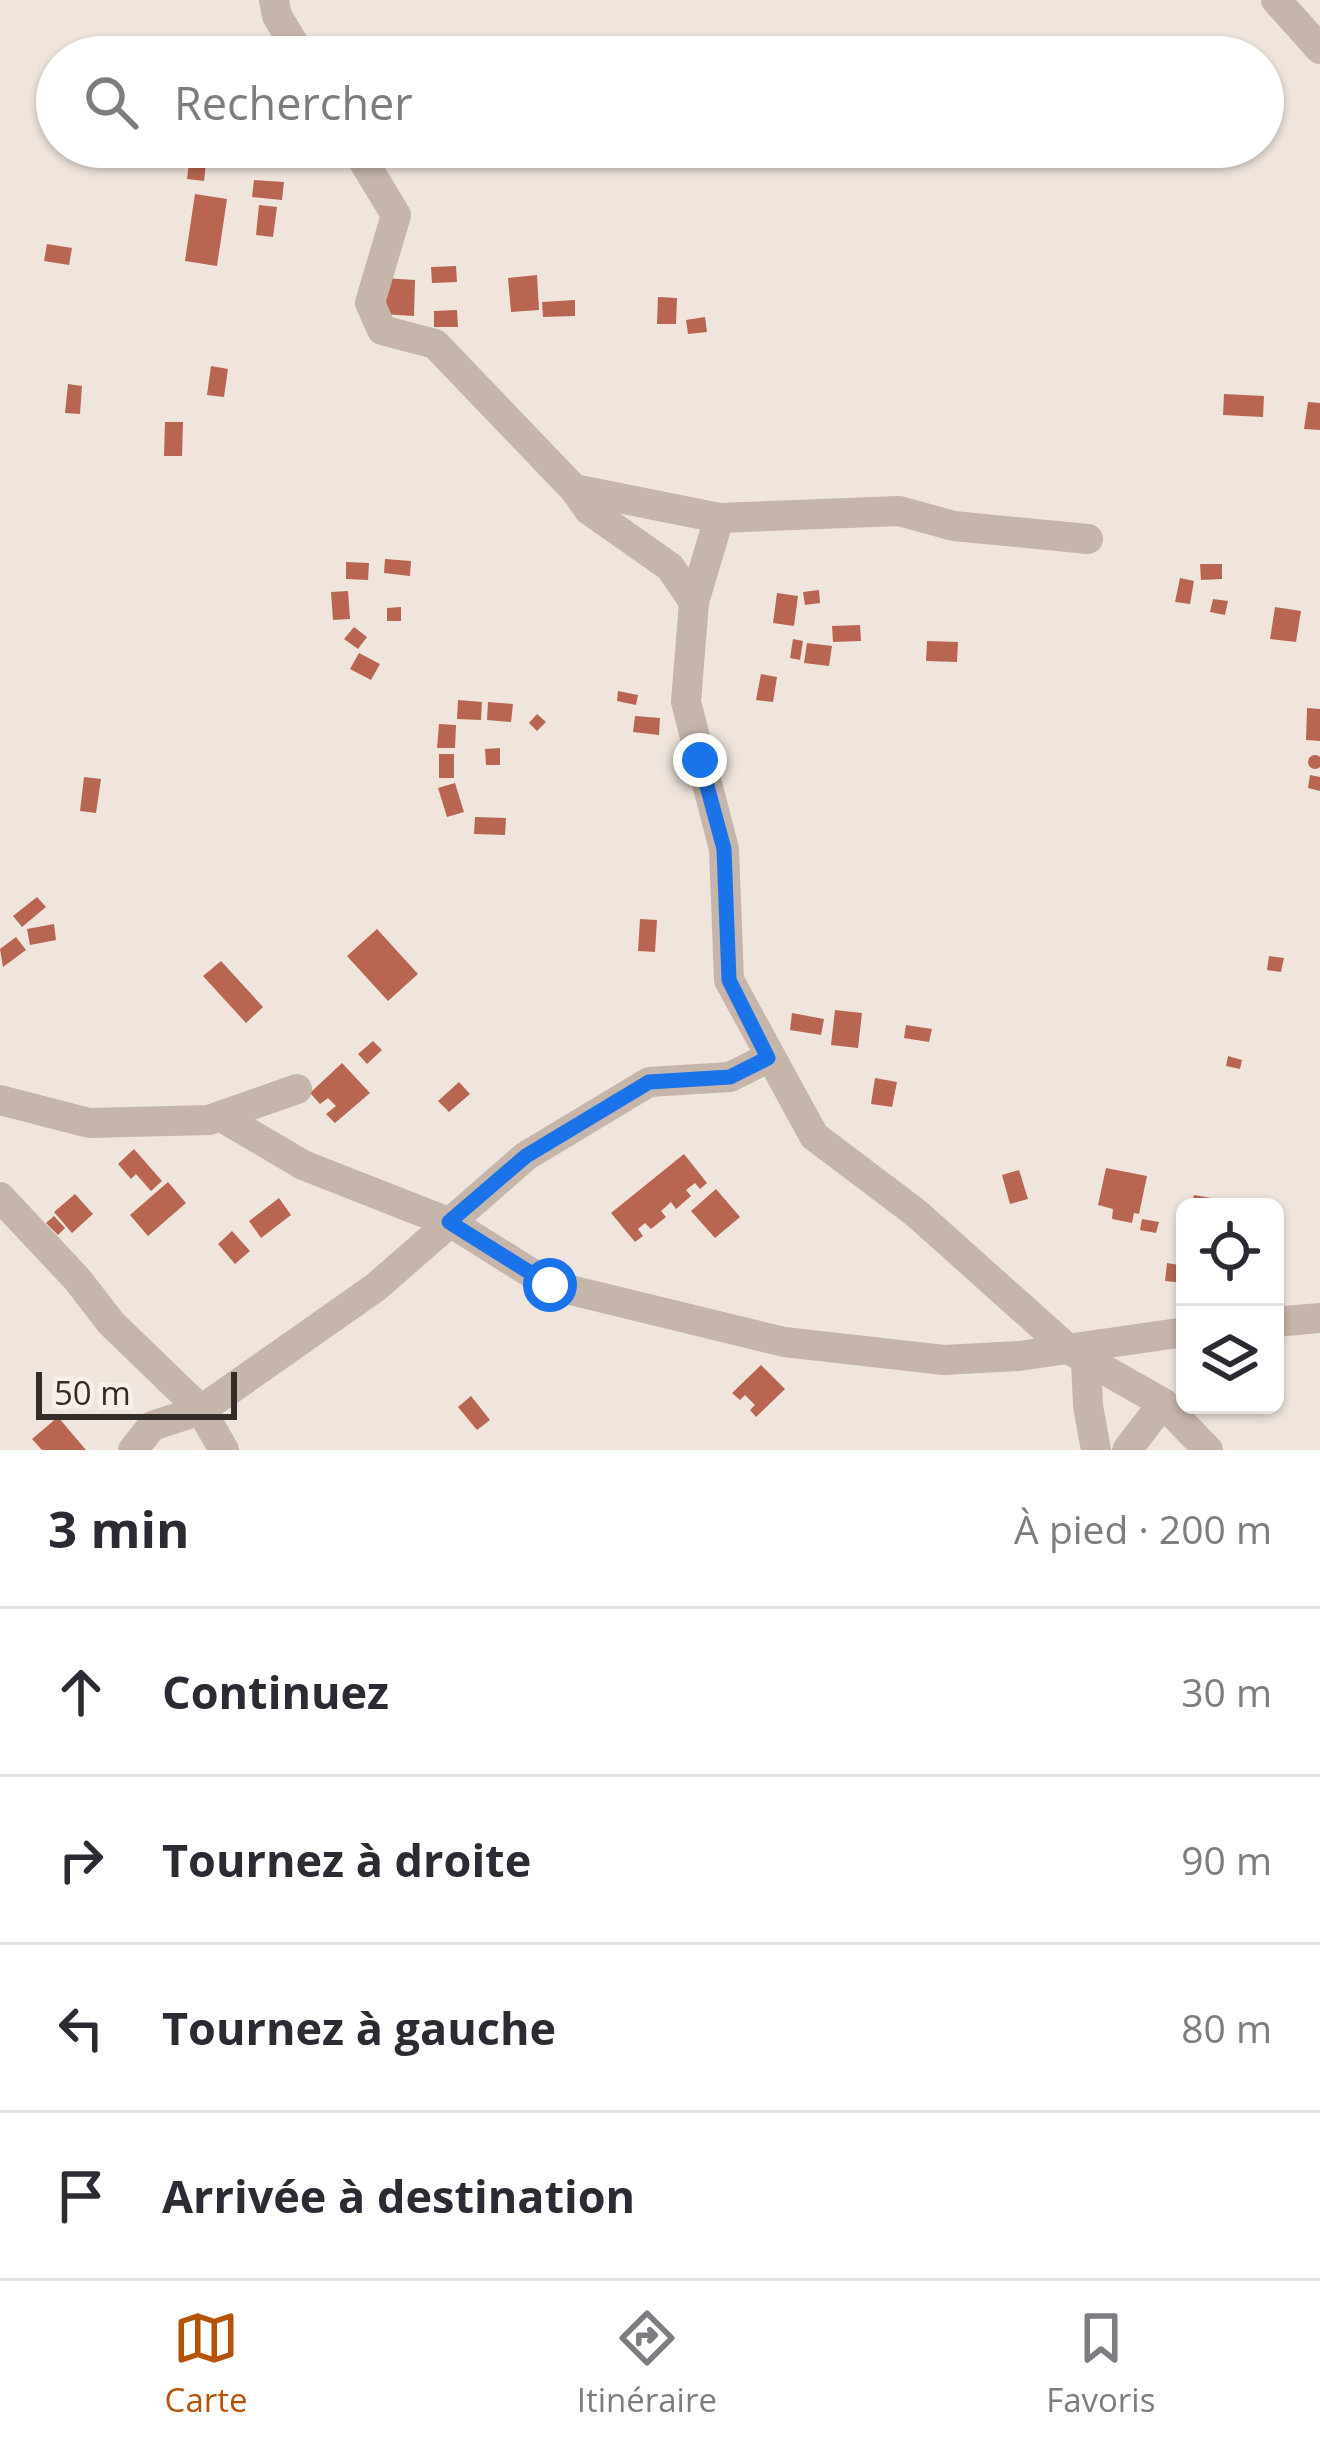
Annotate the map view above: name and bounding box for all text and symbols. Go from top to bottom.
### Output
search box [36,36,1284,168]
icon: search [78,69,144,135]
text: Rechercher [174,72,413,133]
route end [673,733,727,787]
map controls [1176,1198,1284,1414]
button: locate [1176,1198,1284,1306]
route start [523,1258,577,1312]
button: layers [1176,1306,1284,1414]
scale bar [36,1366,237,1419]
text: 50 m [54,1370,131,1415]
text: 3 min [48,1493,190,1563]
text: À pied · 200 m [1014,1502,1272,1555]
icon: ahead [48,1659,114,1725]
text: Continuez [162,1661,389,1722]
text: 30 m [1181,1665,1272,1718]
icon: right [48,1827,114,1893]
text: Tournez à droite [162,1829,531,1890]
text: 90 m [1181,1833,1272,1886]
icon: left [48,1995,114,2061]
text: Tournez à gauche [162,1997,556,2058]
text: 80 m [1181,2001,1272,2054]
icon: arrive [48,2163,114,2229]
text: Arrivée à destination [162,2165,635,2226]
tab: Carte [165,2305,248,2422]
tab: Itinéraire [577,2305,717,2422]
tab: Favoris [1046,2305,1155,2422]

